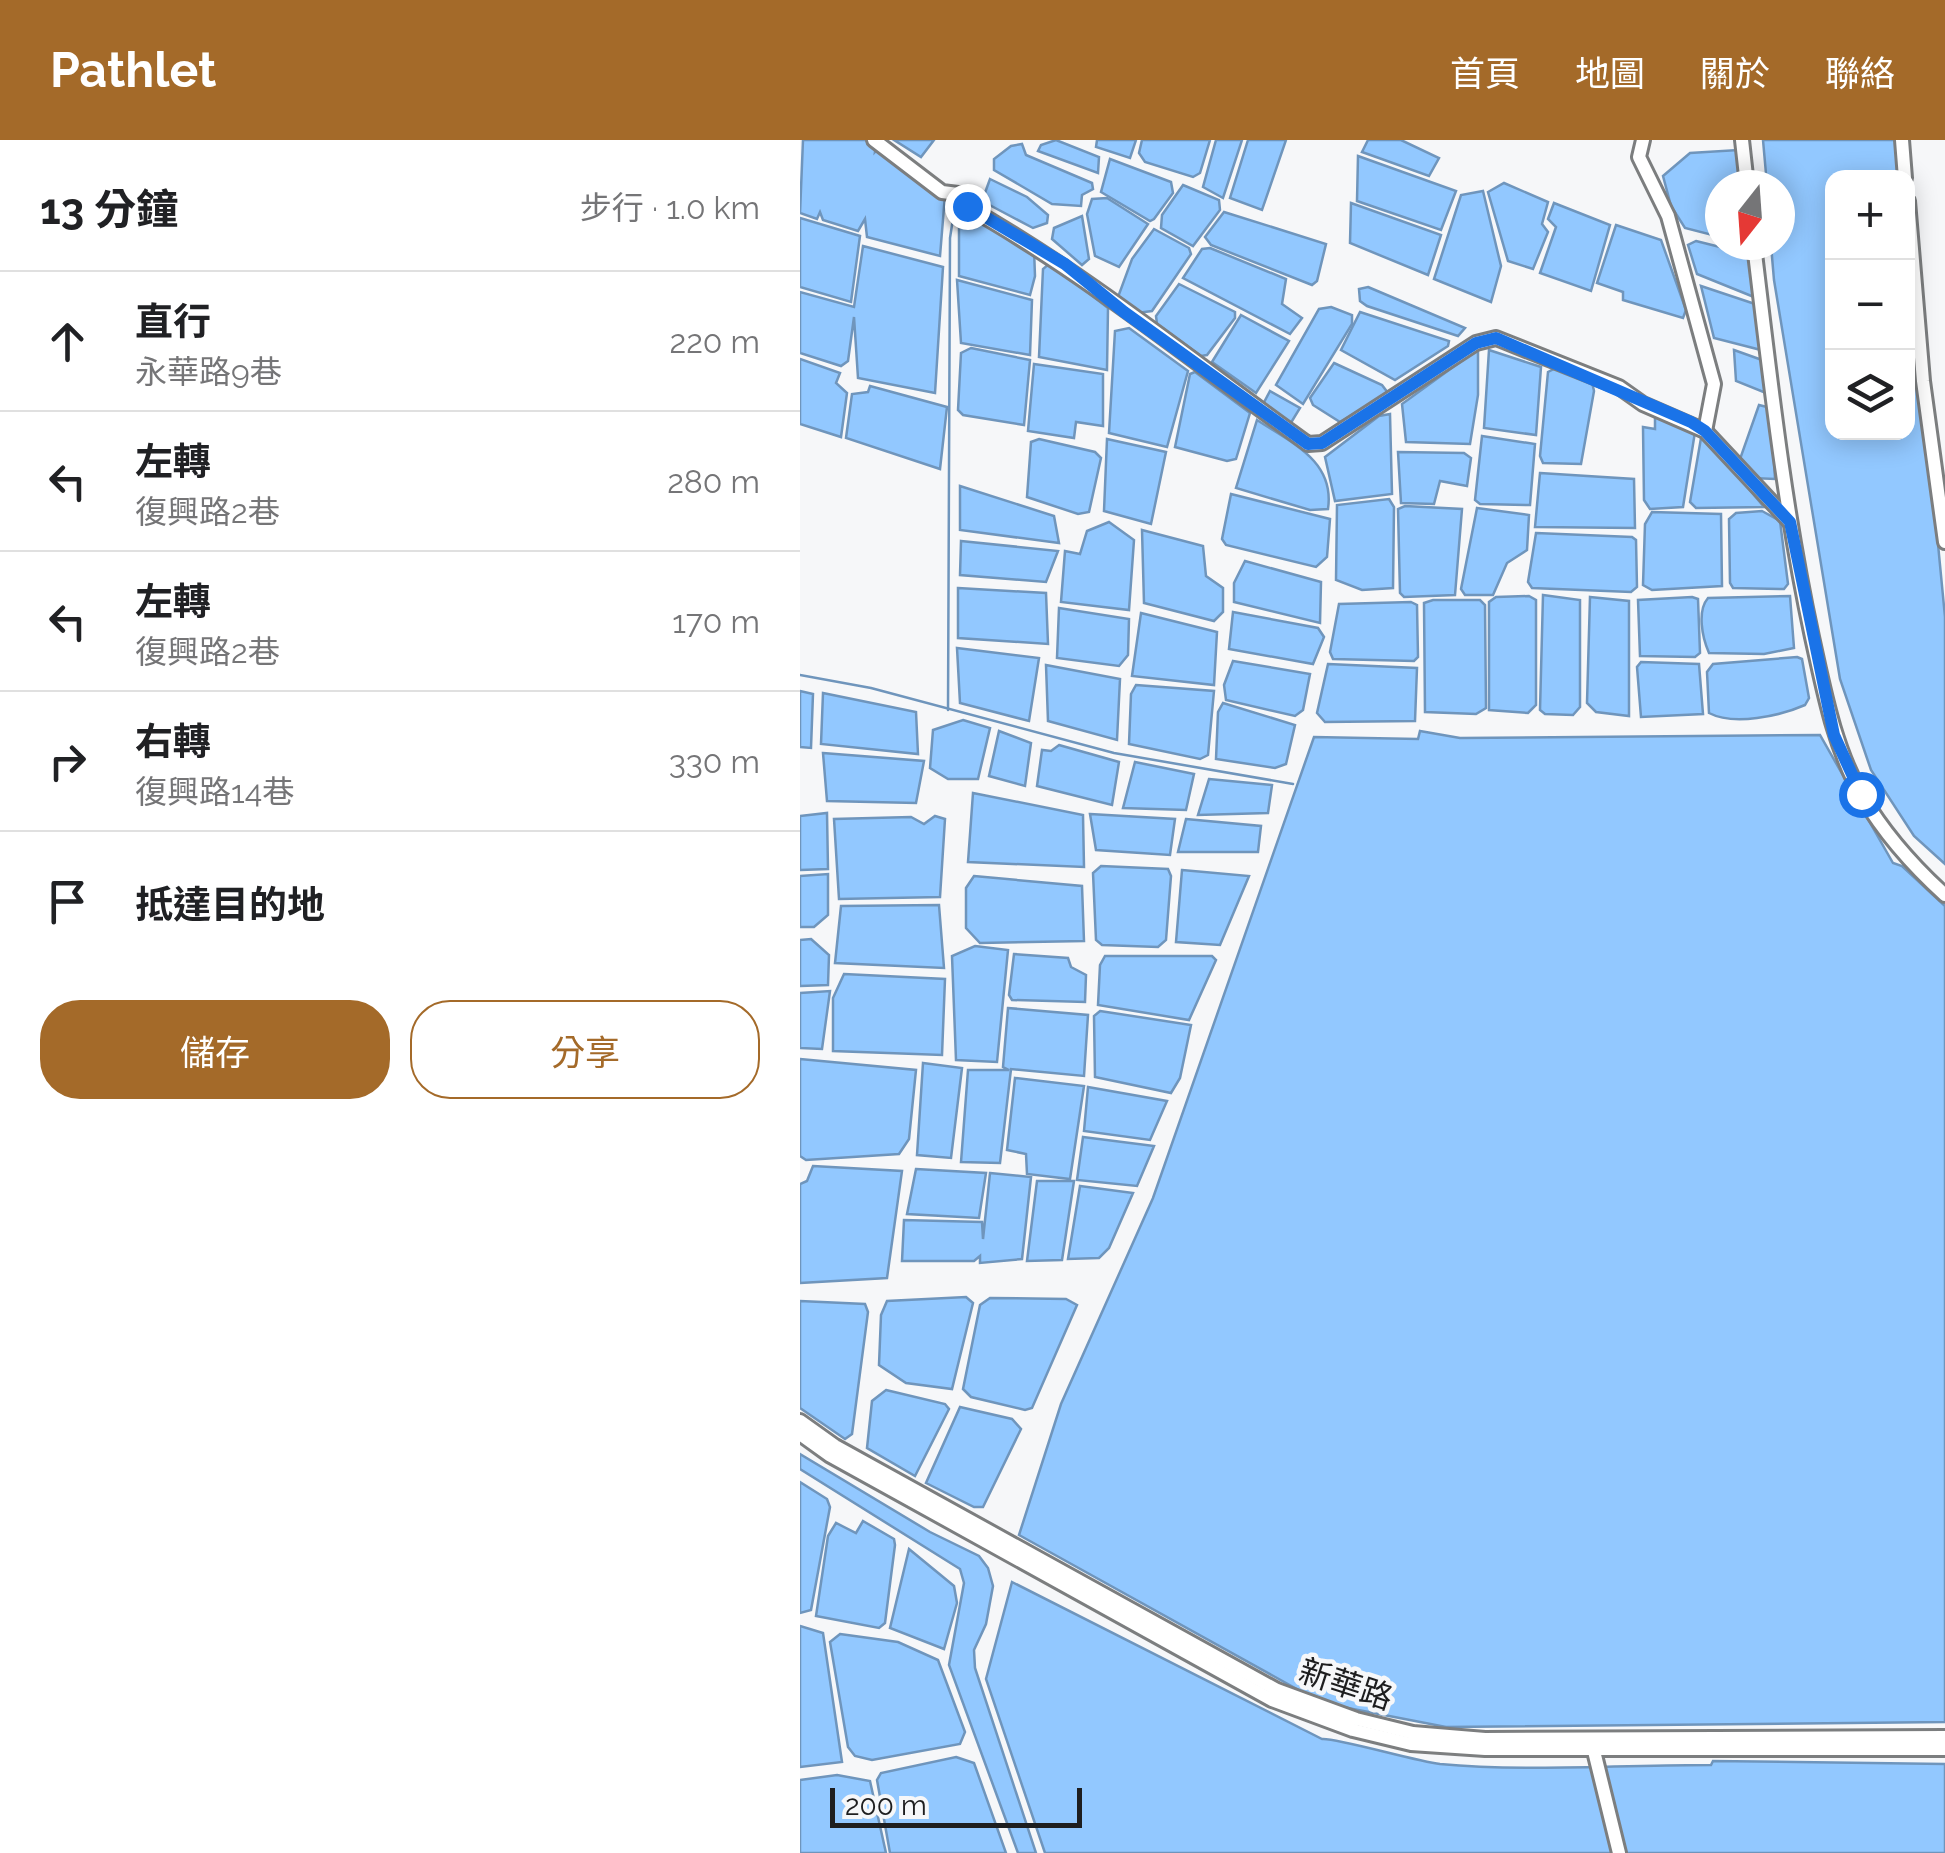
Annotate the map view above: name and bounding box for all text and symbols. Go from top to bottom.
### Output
text: Pathlet [50,42,216,98]
text: 首頁 [1450,53,1520,94]
text: 地圖 [1575,53,1645,94]
text: 關於 [1700,53,1770,94]
text: 聯絡 [1825,53,1895,94]
north arrow [1705,170,1795,260]
map controls [1825,170,1915,440]
button: + [1825,170,1915,260]
route end [945,184,991,230]
text: 13 分鐘 [40,185,178,234]
text: 步行 · 1.0 km [580,189,760,226]
button: − [1825,260,1915,350]
text: 直行 [135,299,211,344]
icon: ahead [40,314,95,369]
text: 220 m [670,323,760,360]
button: layers [1825,350,1915,440]
text: 永華路9巷 [135,353,282,390]
text: 左轉 [135,439,211,484]
icon: left [40,454,95,509]
text: 280 m [667,463,760,500]
text: 復興路2巷 [135,493,280,530]
text: 左轉 [135,579,211,624]
icon: left [40,594,95,649]
text: 170 m [672,603,760,640]
text: 復興路2巷 [135,633,280,670]
text: 右轉 [135,719,211,764]
icon: right [40,734,95,789]
text: 330 m [669,743,760,780]
route start [1839,772,1885,818]
text: 復興路14巷 [135,773,294,810]
icon: arrive [40,874,95,929]
text: 抵達目的地 [135,882,325,927]
button: 儲存 [40,1000,390,1099]
button: 分享 [410,1000,760,1099]
street label: 新華路 [1295,1652,1397,1716]
scale bar [830,1783,1082,1828]
text: 200 m [845,1789,927,1822]

